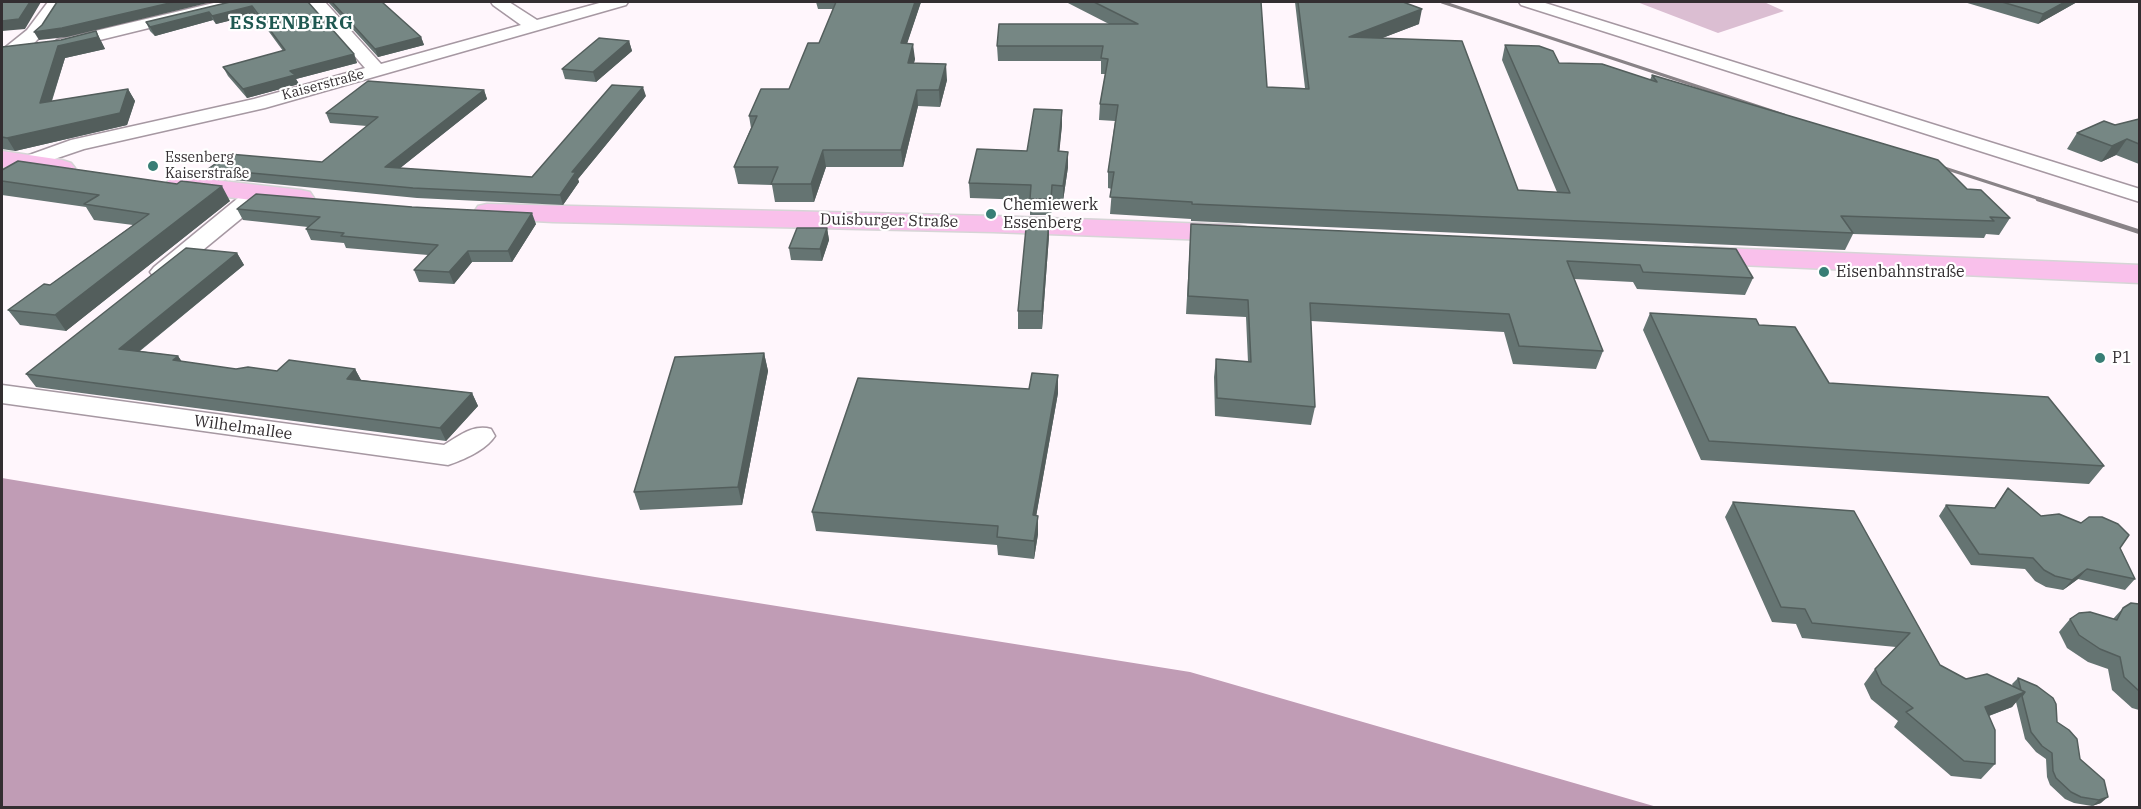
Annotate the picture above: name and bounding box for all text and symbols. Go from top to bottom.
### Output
district label: ESSENBERG [229,13,355,35]
street label: Kaiserstraße [280,66,366,104]
place label: Essenberg Kaiserstraße [165,150,249,182]
marker: Essenberg Kaiserstraße [146,159,160,173]
place label: Chemiewerk Essenberg [1003,195,1098,233]
marker: Chemiewerk Essenberg [984,207,998,221]
street label: Duisburger Straße [820,210,958,232]
place label: Eisenbahnstraße [1836,262,1965,282]
marker: Eisenbahnstraße [1817,265,1831,279]
place label: P1 [2112,348,2132,368]
marker: P1 [2093,351,2107,365]
street label: Wilhelmallee [193,412,293,444]

